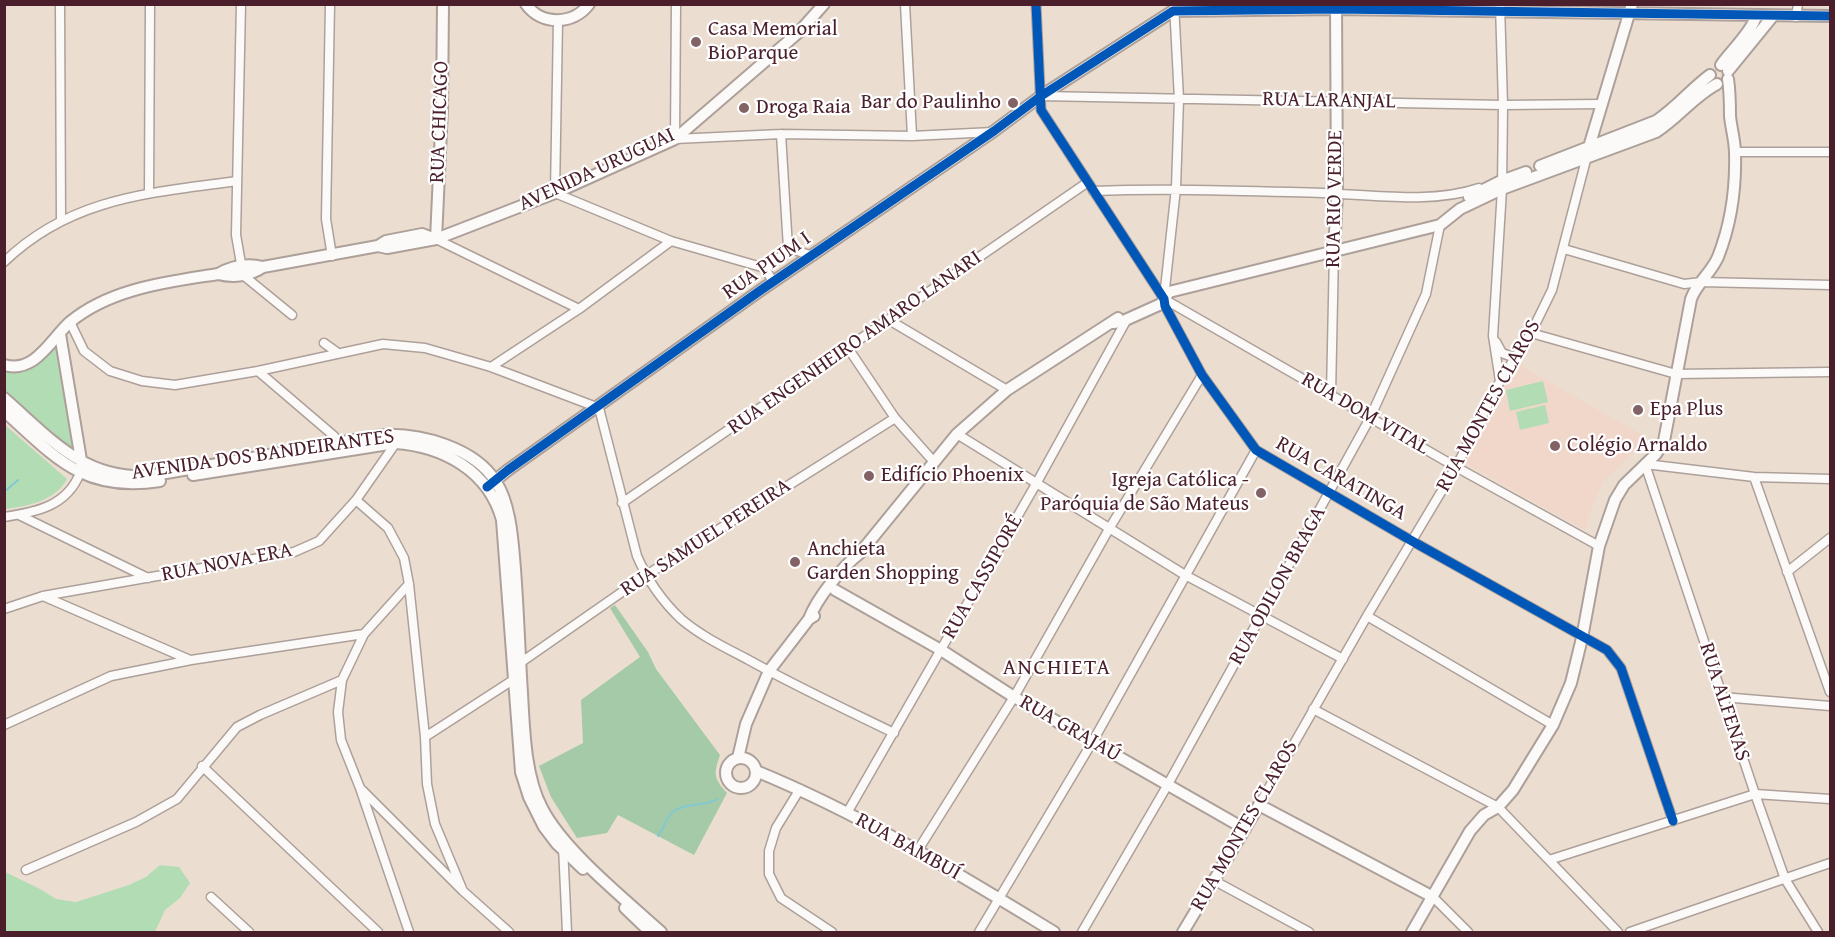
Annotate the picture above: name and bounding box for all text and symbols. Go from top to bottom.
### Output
place label: Casa Memorial BioParque [708,17,838,67]
marker: Casa Memorial BioParque [689,35,703,49]
street label: RUA CHICAGO [425,60,455,184]
street label: RUA LARANJAL [1262,87,1396,115]
place label: Bar do Paulinho [861,90,1001,116]
place label: Droga Raia [756,95,851,121]
marker: Bar do Paulinho [1006,96,1020,110]
marker: Droga Raia [737,101,751,115]
street label: AVENIDA URUGUAI [515,123,679,217]
street label: RUA RIO VERDE [1321,130,1349,268]
street label: RUA PIUM I [718,226,816,306]
street label: RUA ENGENHEIRO AMARO LANARI [723,246,987,440]
street label: RUA MONTES CLAROS [1431,316,1547,496]
street label: RUA DOM VITAL [1297,367,1433,461]
place label: Epa Plus [1650,397,1723,423]
marker: Epa Plus [1631,403,1645,417]
street label: AVENIDA DOS BANDEIRANTES [130,424,396,486]
street label: RUA CARATINGA [1271,431,1411,527]
place label: Colégio Arnaldo [1567,433,1707,459]
marker: Colégio Arnaldo [1548,439,1562,453]
place label: Edifício Phoenix [881,463,1024,489]
place label: Igreja Católica - Paróquia de São Mateus [1040,468,1249,518]
marker: Edifício Phoenix [862,469,876,483]
street label: RUA SAMUEL PEREIRA [616,474,796,602]
marker: Igreja Católica - Paróquia de São Mateus [1254,486,1268,500]
street label: RUA ODILON BRAGA [1224,502,1332,670]
street label: RUA CASSIPORÉ [937,510,1029,644]
place label: Anchieta Garden Shopping [807,537,959,587]
street label: RUA NOVA ERA [159,538,295,588]
marker: Anchieta Garden Shopping [788,555,802,569]
street label: RUA ALFENAS [1693,640,1755,764]
district label: ANCHIETA [1003,655,1111,681]
street label: RUA GRAJAÚ [1015,690,1125,768]
street label: RUA MONTES CLAROS [1186,736,1304,916]
street label: RUA BAMBUÍ [851,808,965,886]

